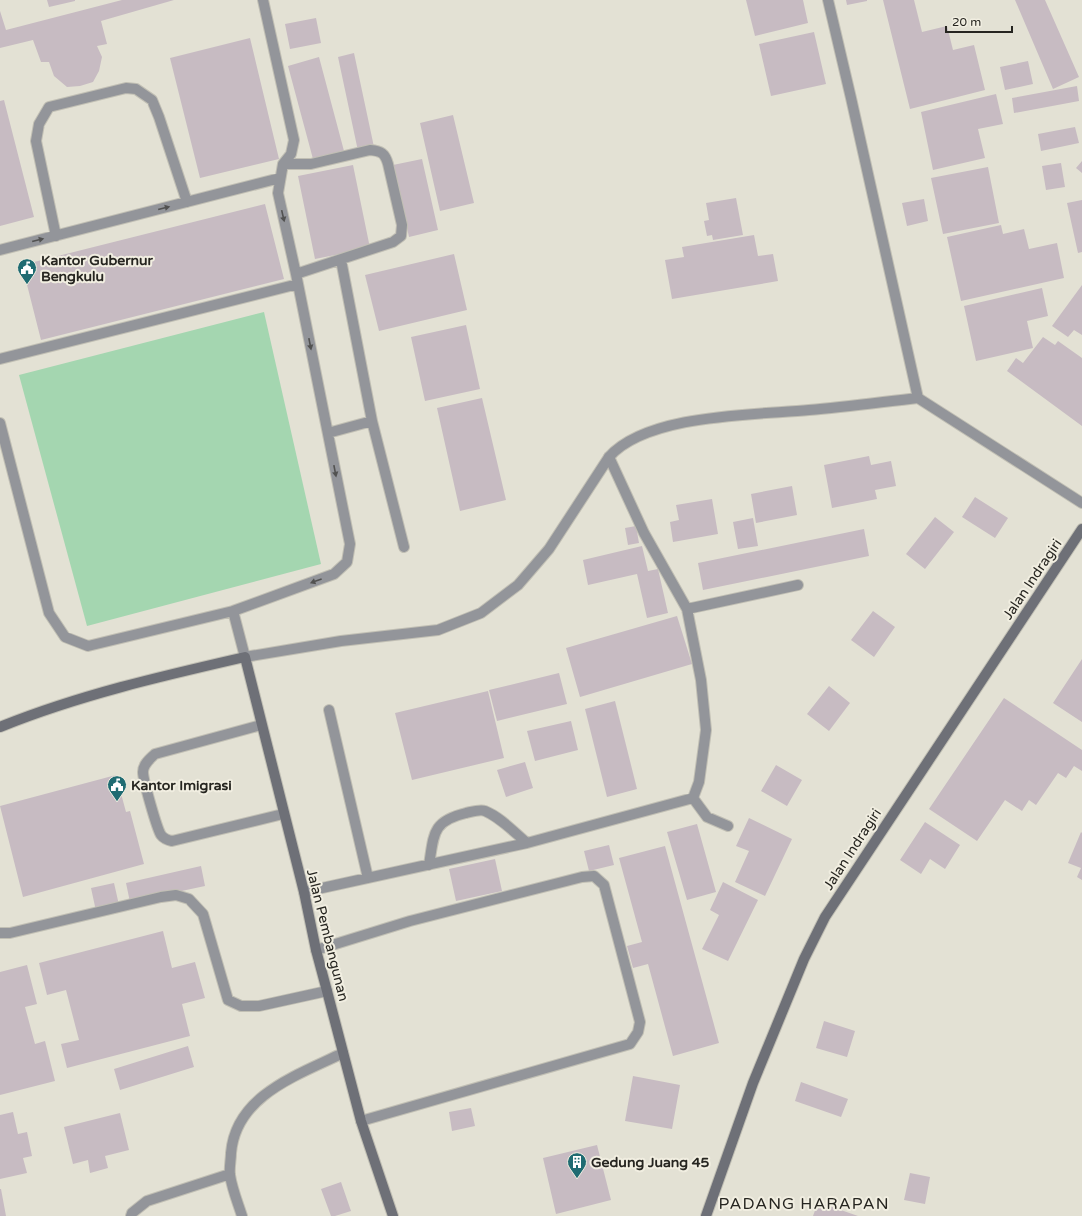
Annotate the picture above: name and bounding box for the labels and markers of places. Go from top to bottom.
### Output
place label: Kantor Gubernur Bengkulu [41,252,154,285]
public building icon: Kantor Gubernur Bengkulu [16,257,38,285]
public building icon: Kantor Imigrasi [106,774,128,802]
place label: Kantor Imigrasi [131,777,232,794]
building icon: Gedung Juang 45 [566,1151,588,1179]
place label: Gedung Juang 45 [591,1154,710,1171]

